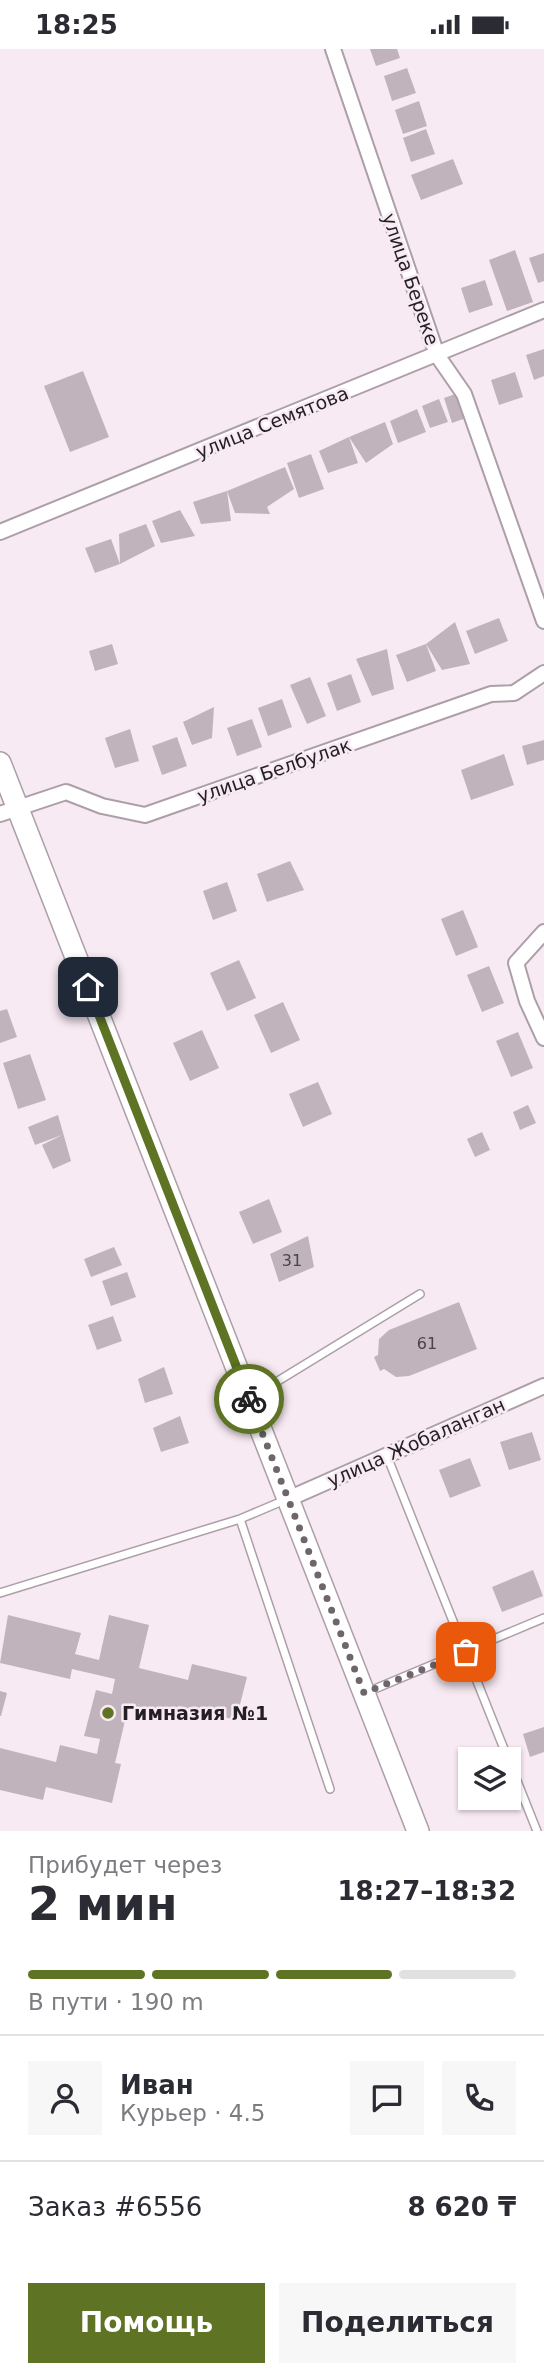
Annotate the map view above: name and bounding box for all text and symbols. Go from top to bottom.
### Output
text: 18:25 [35,10,118,40]
street label: улица Береке [378,210,444,348]
street label: улица Семятова [192,381,352,463]
street label: улица Белбулак [194,733,354,807]
pin [58,957,118,1017]
icon: home [69,968,107,1006]
house number: 31 [282,1251,302,1270]
house number: 61 [417,1334,437,1353]
courier [214,1364,284,1434]
icon: bike [230,1380,268,1418]
street label: улица Жобаланган [324,1393,508,1491]
pin [436,1622,496,1682]
icon: bag [447,1633,485,1671]
place label: Гимназия №1 [122,1702,268,1724]
marker: Гимназия №1 [100,1705,116,1721]
map controls [458,1747,521,1810]
button: layers [458,1747,521,1810]
text: Прибудет через [28,1852,222,1878]
text: 18:27–18:32 [337,1876,516,1906]
text: 2 мин [28,1877,178,1931]
text: В пути · 190 m [28,1989,204,2015]
button: person [28,2061,102,2135]
button: chat [350,2061,424,2135]
button: phone [442,2061,516,2135]
text: Иван [120,2070,194,2100]
text: Курьер · 4.5 [120,2100,265,2126]
text: Заказ #6556 [28,2192,202,2222]
text: 8 620 ₸ [407,2192,516,2222]
button: Помощь [28,2283,265,2363]
button: Поделиться [279,2283,516,2363]

